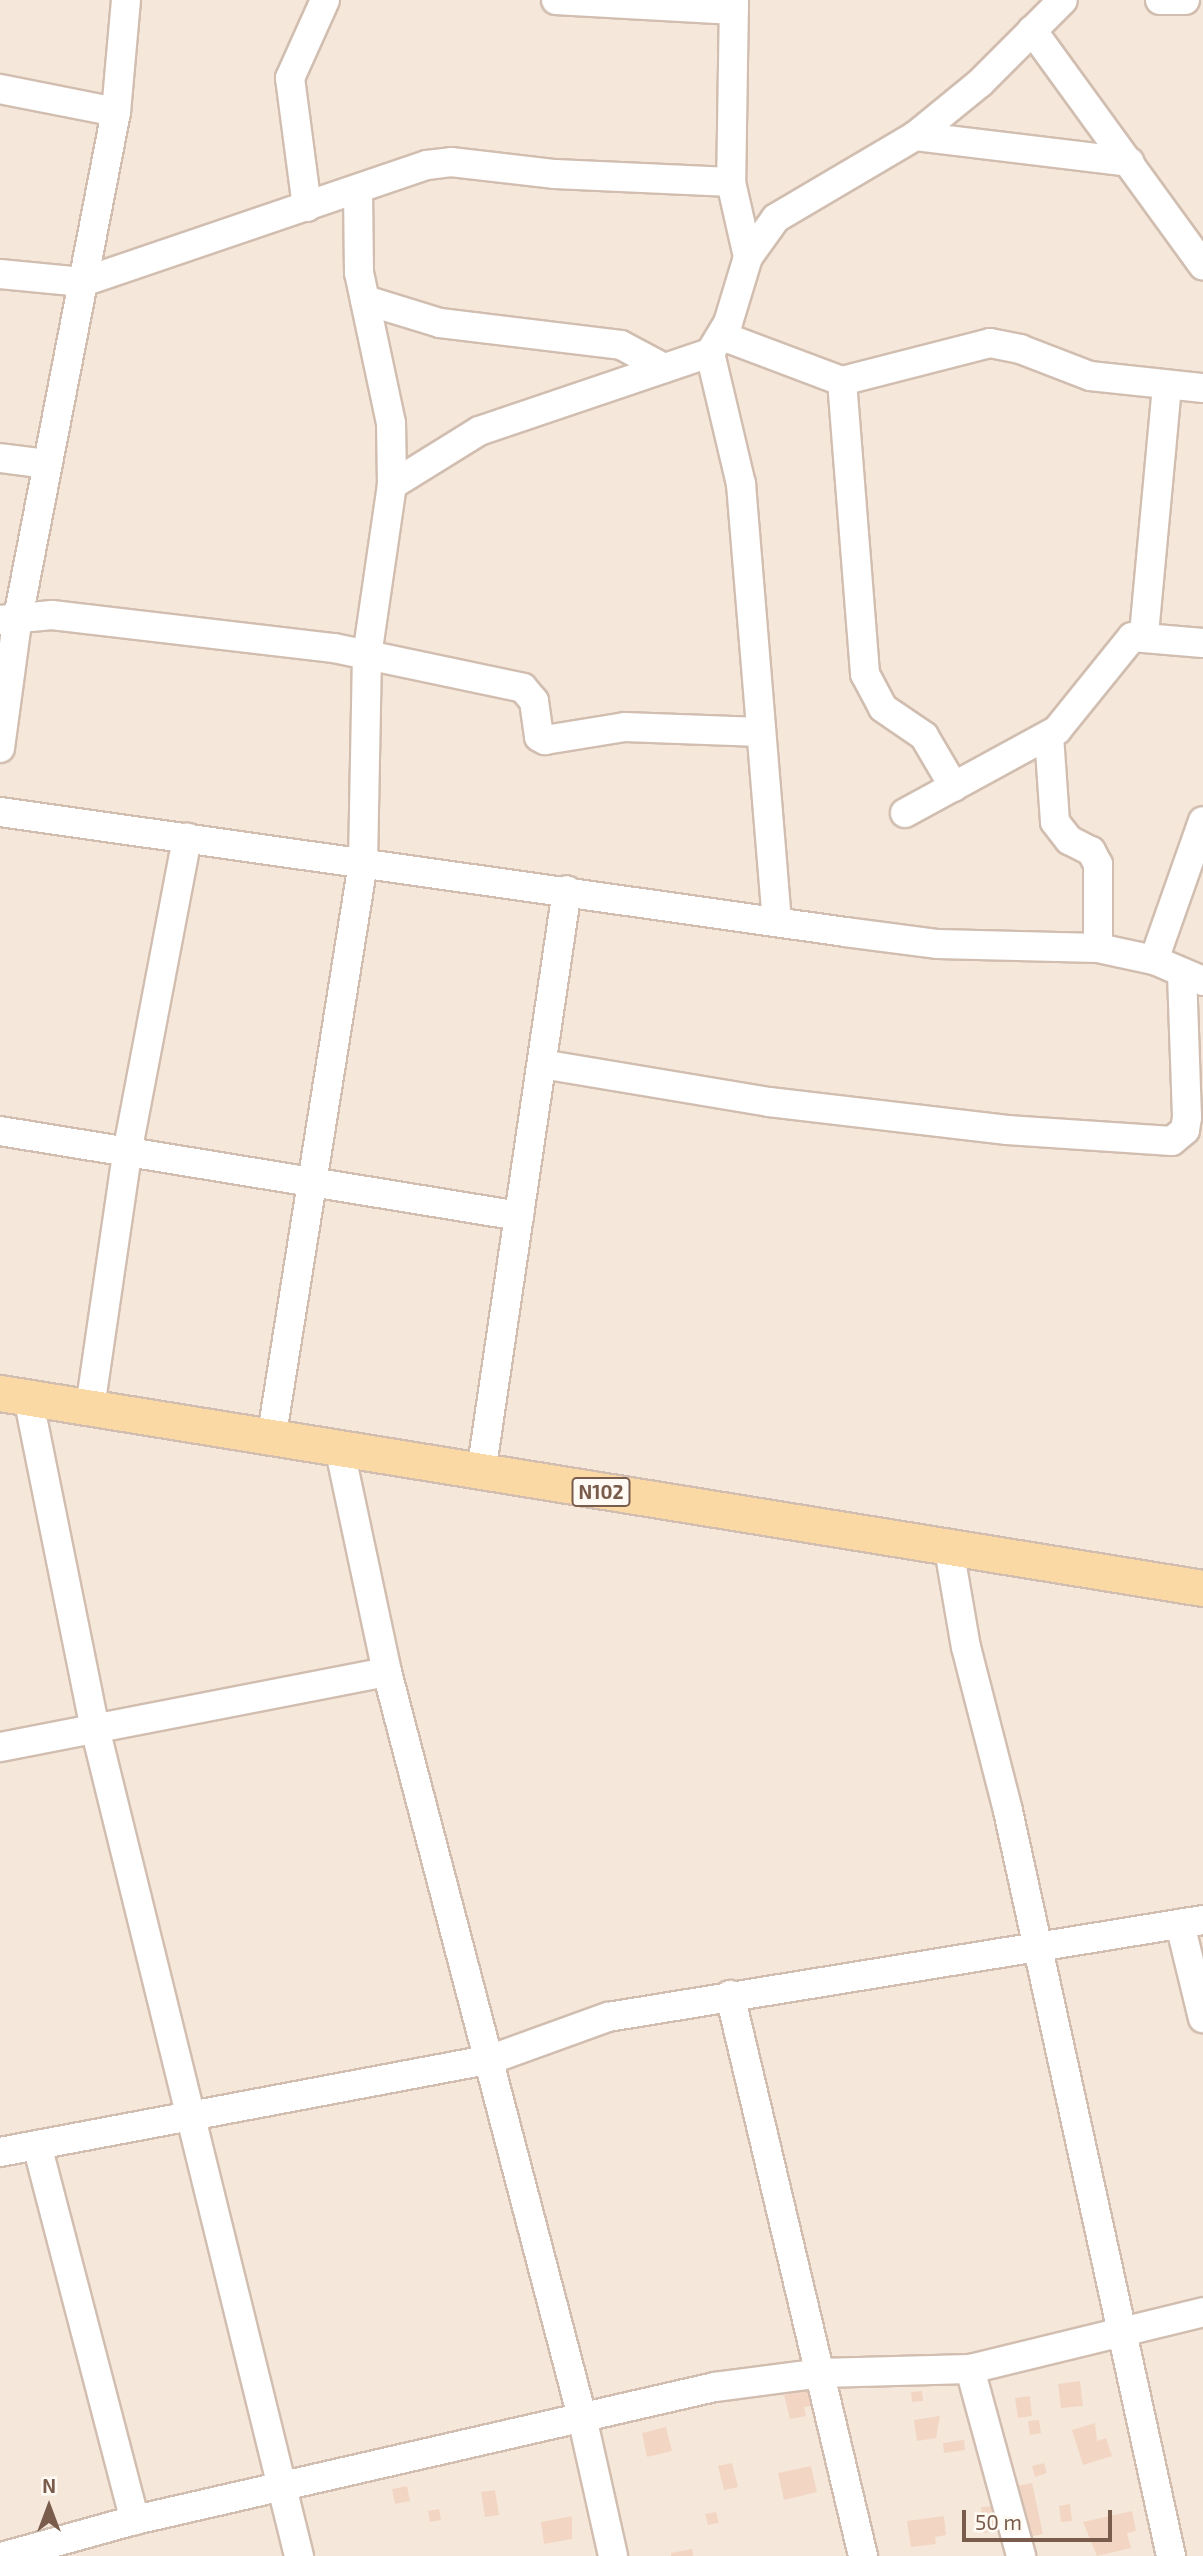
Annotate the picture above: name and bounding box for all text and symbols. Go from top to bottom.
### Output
road number: N102 [571,1476,631,1508]
north arrow [14,2472,84,2542]
text: N [42,2474,56,2497]
scale bar [965,2496,1116,2540]
text: 50 m [975,2509,1022,2534]

